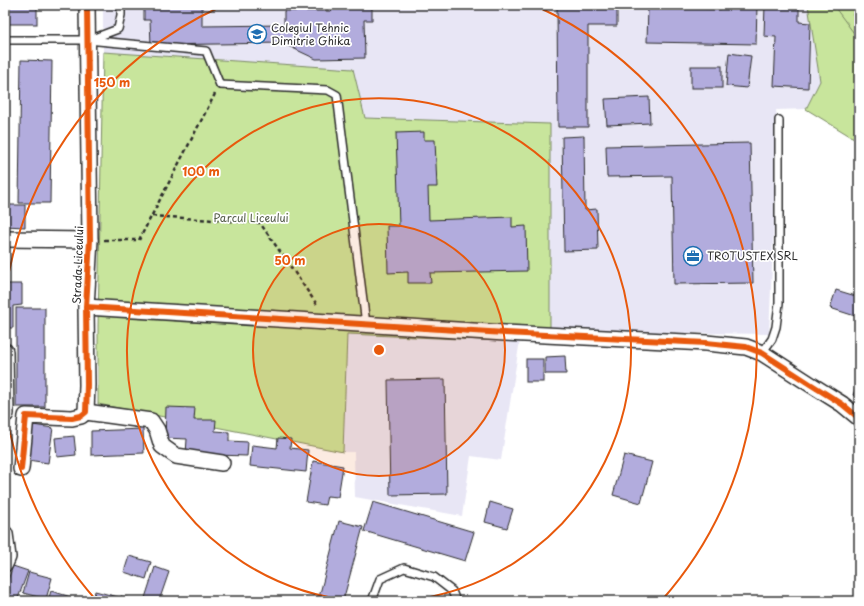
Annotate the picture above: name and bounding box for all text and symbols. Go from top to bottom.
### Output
place label: Colegiul Tehnic Dimitrie Ghika [271,19,350,49]
school or university icon: Colegiul Tehnic Dimitrie Ghika [246,23,268,45]
text: 150 m [94,73,130,91]
text: 100 m [182,162,220,180]
park label: Parcul Liceului [213,209,289,226]
street label: Strada Liceului [68,226,87,304]
office icon: TROTUSTEX SRL [682,245,704,267]
place label: TROTUSTEX SRL [707,247,799,264]
text: 50 m [274,251,306,269]
centre of rings [372,343,386,357]

